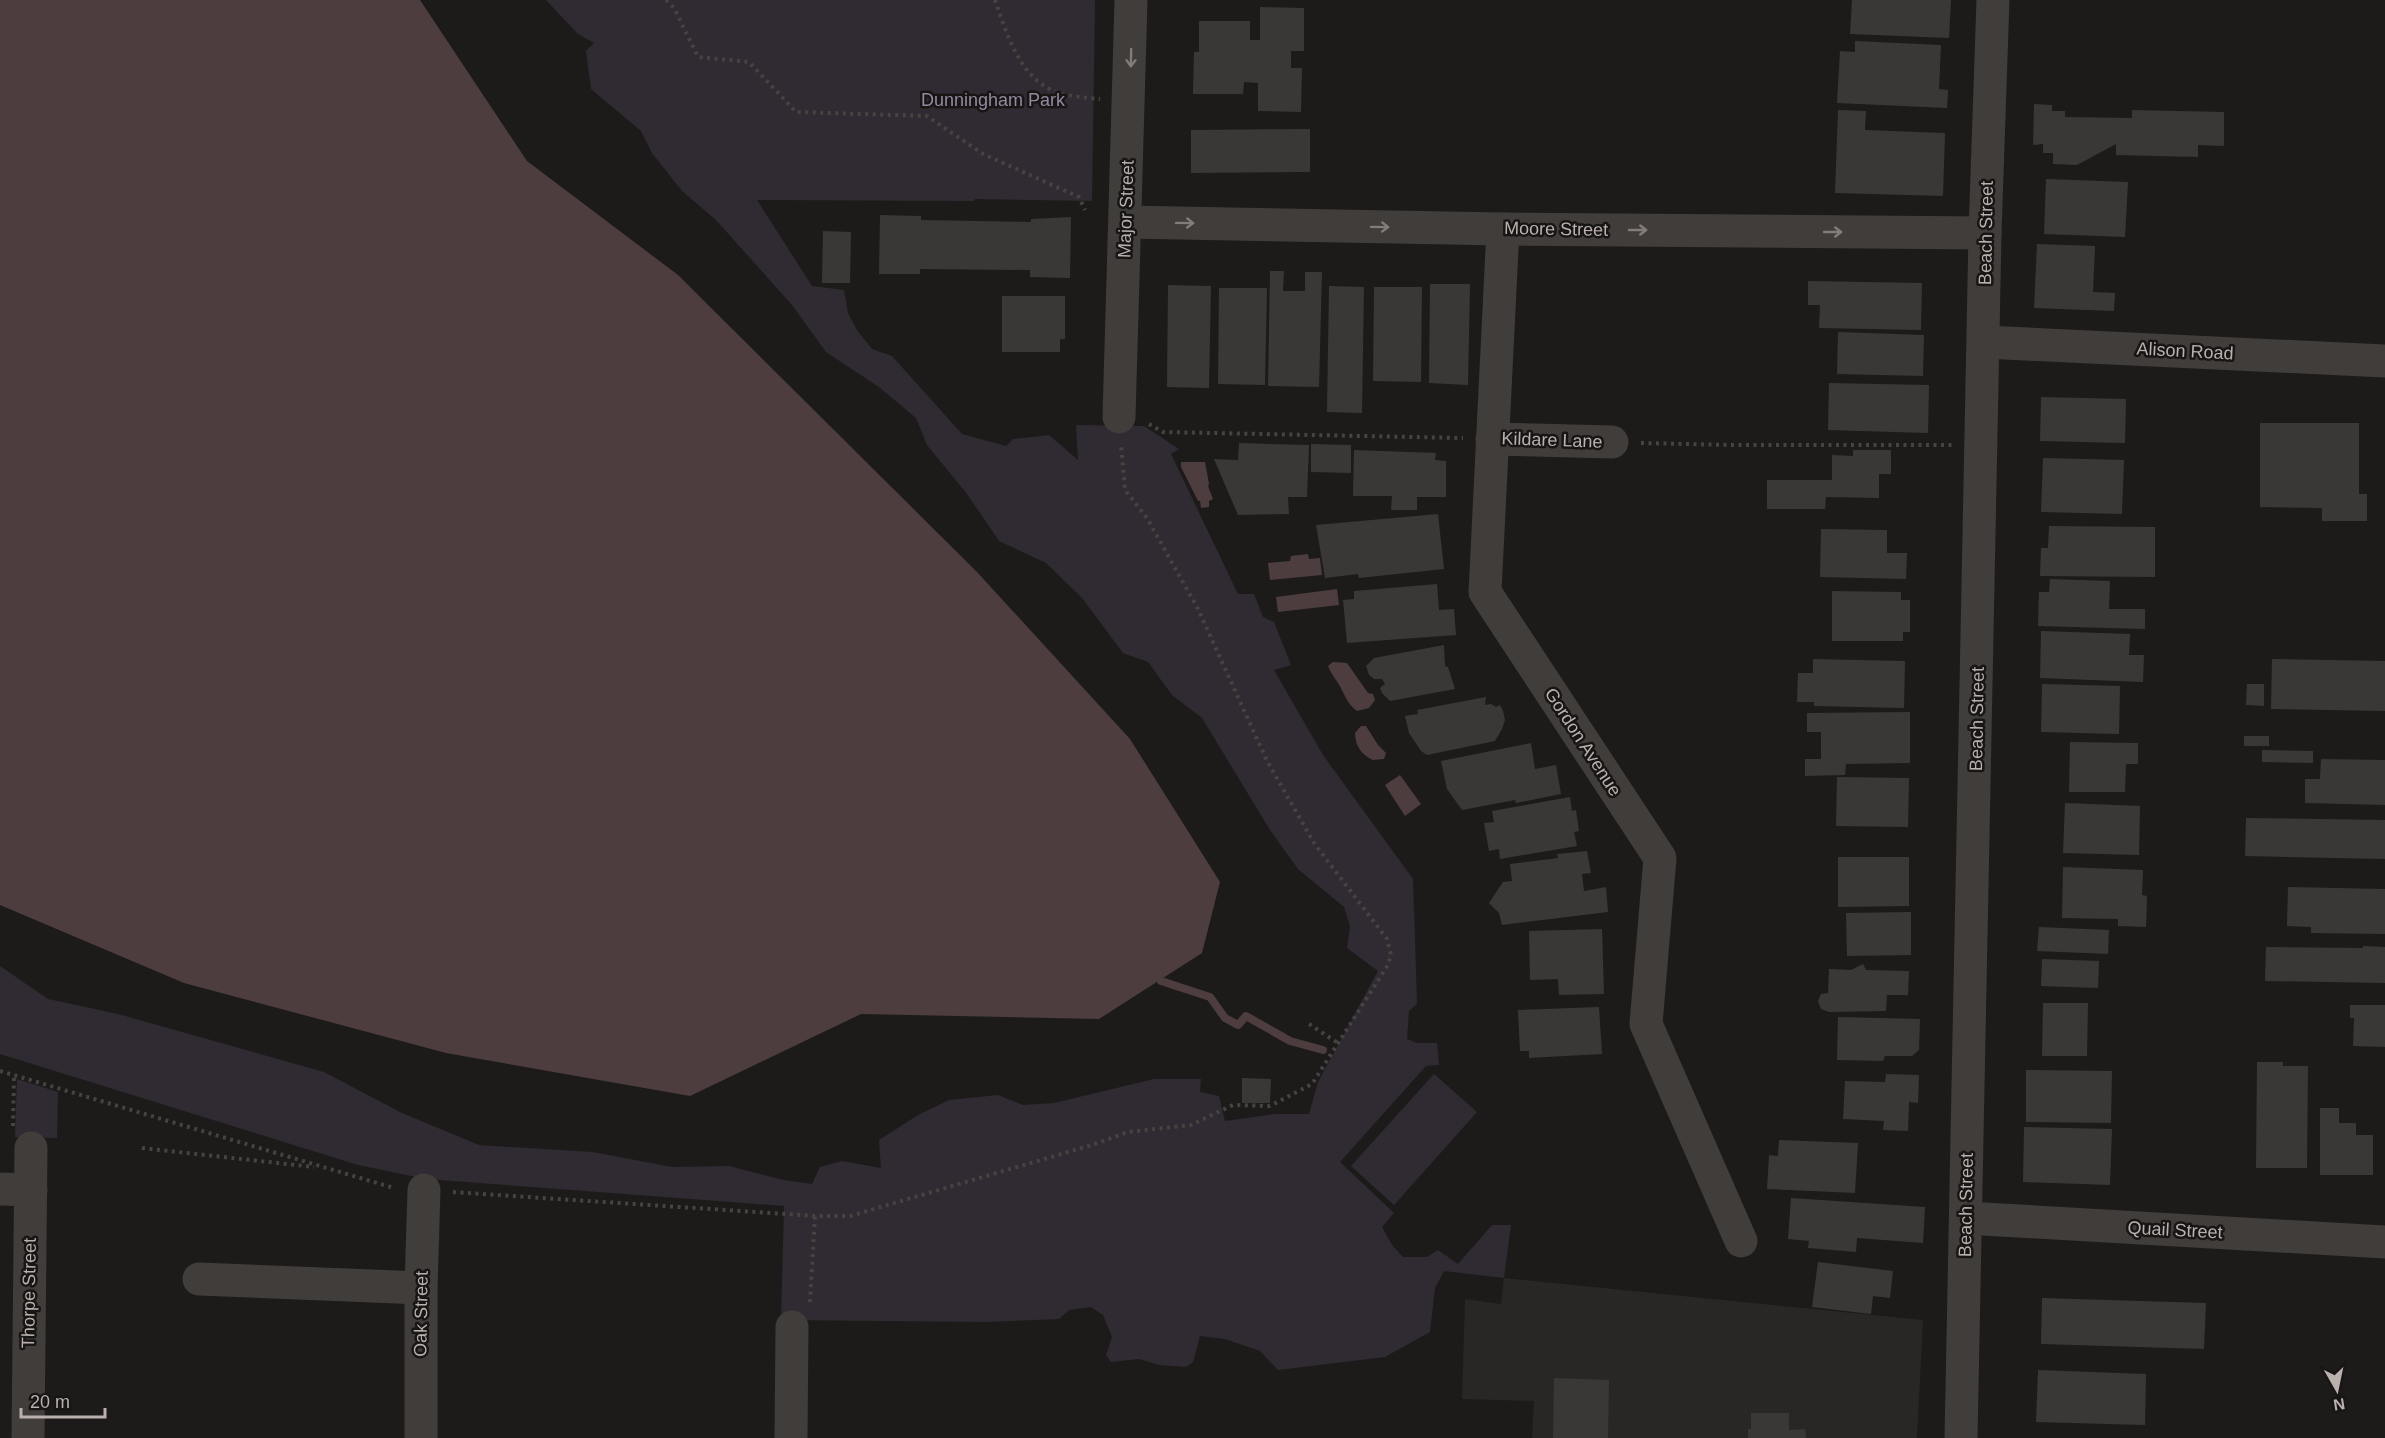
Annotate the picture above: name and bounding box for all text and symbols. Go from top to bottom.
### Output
one-way arrow [1125,48,1136,68]
park label: Dunningham Park [921,90,1066,110]
street label: Major Street [1114,160,1138,258]
street label: Beach Street [1975,181,1997,285]
one-way arrow [1174,217,1194,229]
street label: Moore Street [1504,218,1608,240]
one-way arrow [1369,221,1389,232]
one-way arrow [1627,224,1647,236]
one-way arrow [1822,226,1842,238]
street label: Alison Road [2136,338,2234,364]
street label: Kildare Lane [1501,428,1603,452]
street label: Beach Street [1966,667,1988,771]
street label: Gordon Avenue [1541,684,1625,800]
street label: Beach Street [1955,1153,1977,1257]
street label: Quail Street [2127,1218,2223,1242]
street label: Thorpe Street [18,1238,40,1348]
street label: Oak Street [410,1271,432,1357]
north arrow [2307,1360,2367,1420]
scale bar [21,1381,105,1419]
text: 20 m [30,1392,70,1412]
text: N [2332,1395,2346,1414]

